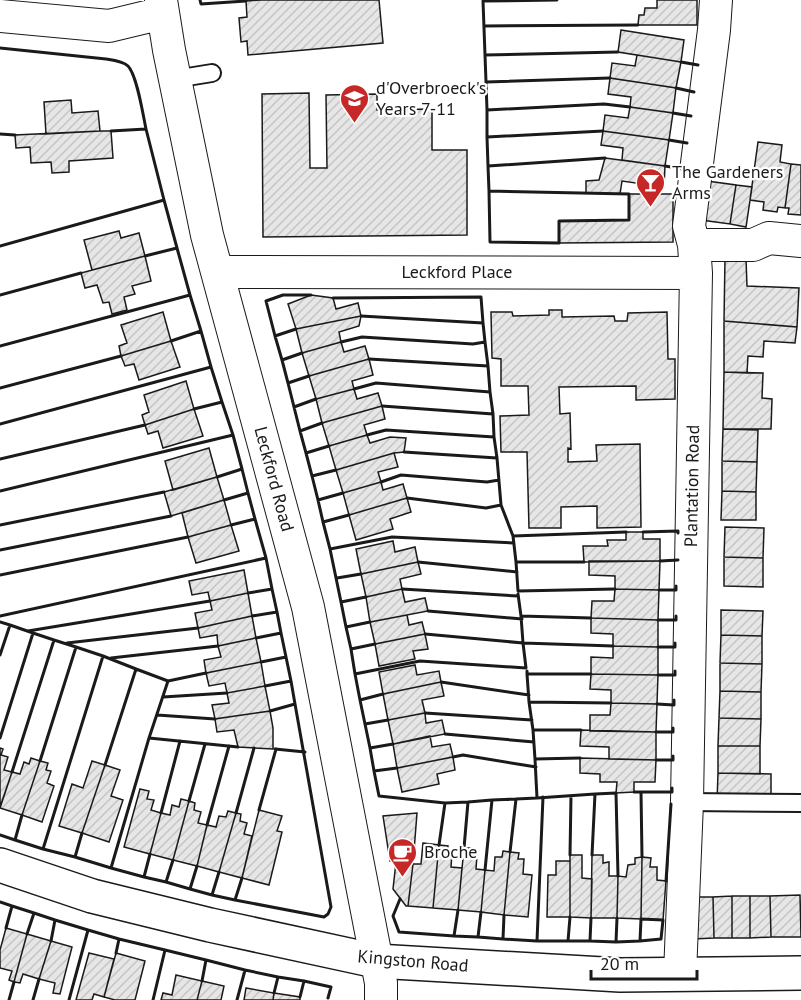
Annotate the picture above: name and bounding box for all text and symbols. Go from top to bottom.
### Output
place label: d'Overbroeck's Years 7-11 [376,76,486,120]
school or university icon: d'Overbroeck's Years 7-11 [339,82,371,124]
place label: The Gardeners Arms [672,160,783,204]
bar icon: The Gardeners Arms [635,166,667,208]
street label: Leckford Place [402,260,512,283]
street label: Leckford Road [249,424,300,534]
street label: Plantation Road [679,425,704,547]
cafe icon: Broche [387,836,419,878]
place label: Broche [424,840,477,863]
scale bar [591,943,698,981]
street label: Kingston Road [357,944,469,977]
text: 20 m [600,952,639,975]

